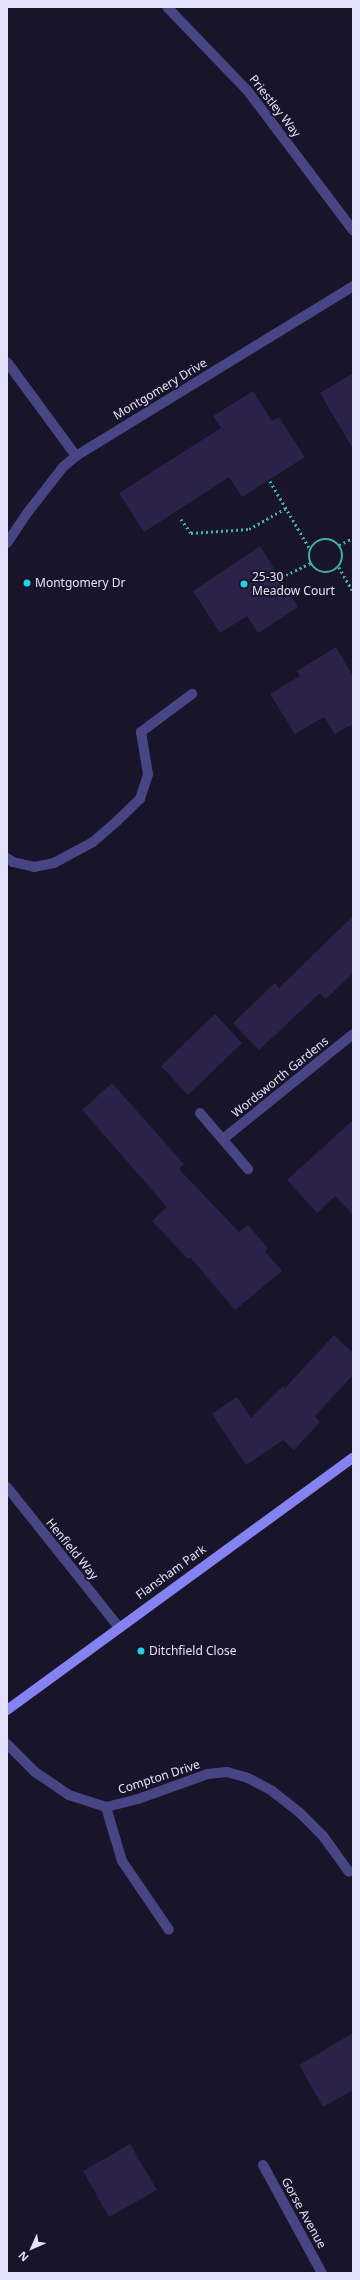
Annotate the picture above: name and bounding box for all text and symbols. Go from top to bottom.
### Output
street label: Priestley Way [246,72,304,140]
street label: Montgomery Drive [111,355,209,423]
place label: 25-30 Meadow Court [252,570,335,598]
place label: Montgomery Dr [35,576,125,590]
marker: Montgomery Dr [22,578,32,588]
marker: 25-30 Meadow Court [239,579,249,589]
street label: Wordsworth Gardens [229,1034,331,1120]
street label: Henfield Way [43,1516,101,1582]
street label: Flansham Park [133,1542,209,1602]
place label: Ditchfield Close [149,1644,236,1658]
marker: Ditchfield Close [136,1646,146,1656]
street label: Compton Drive [116,1757,202,1797]
street label: Gorse Avenue [279,2175,329,2251]
north arrow [12,2228,52,2268]
text: N [15,2248,32,2265]

